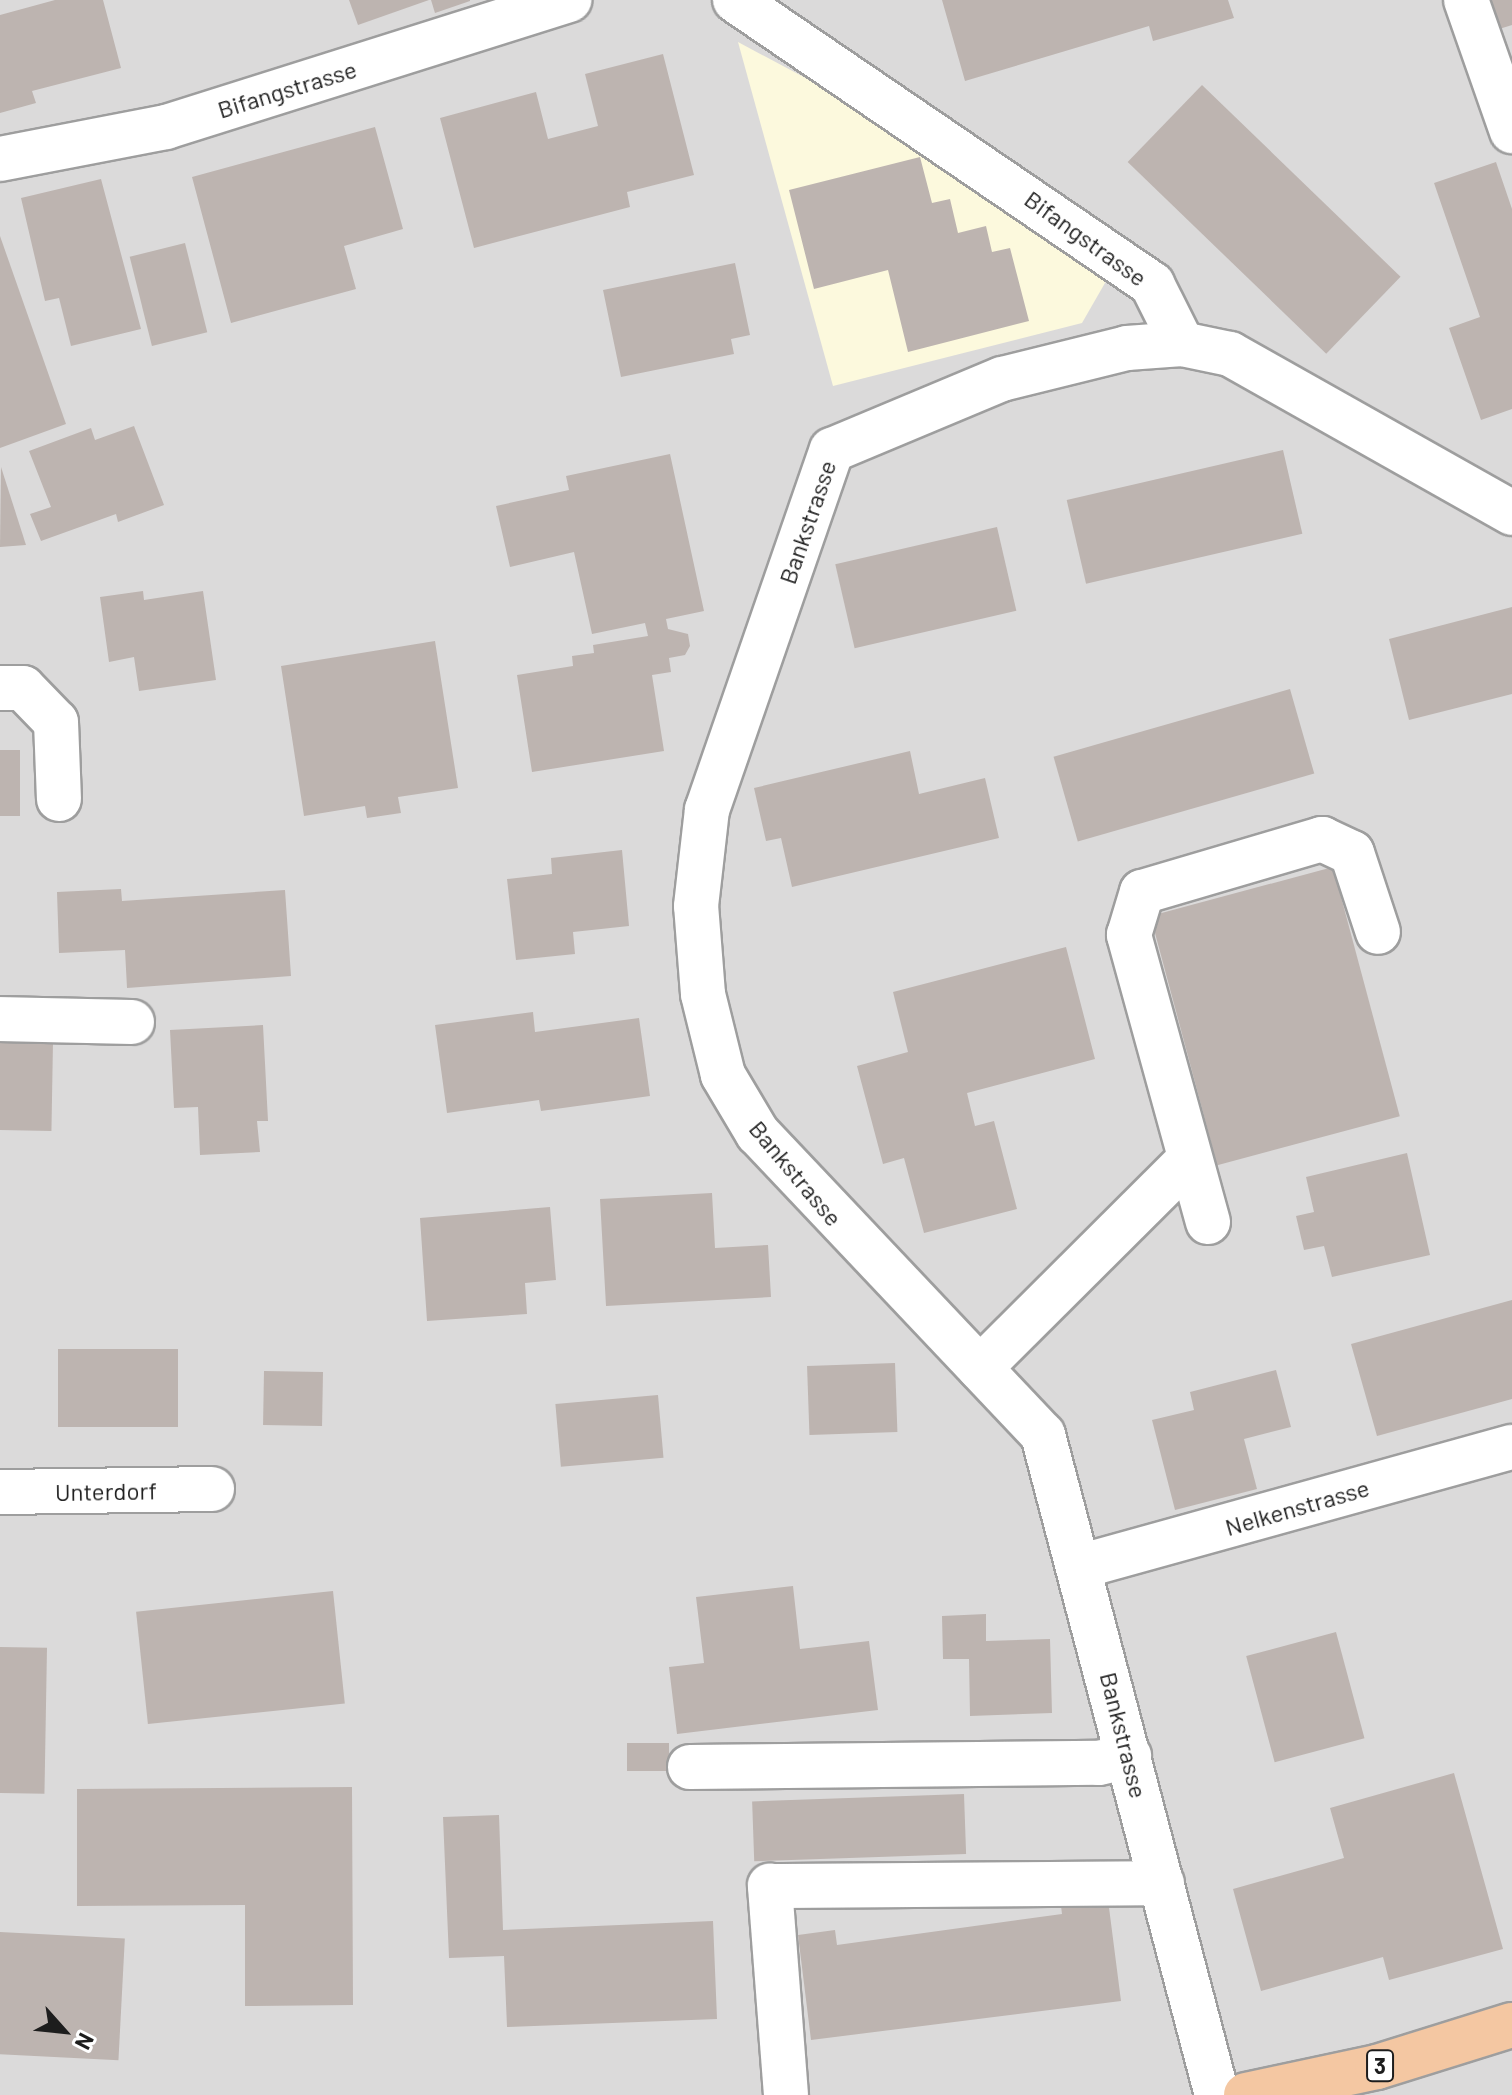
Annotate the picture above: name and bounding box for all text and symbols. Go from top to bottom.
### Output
street label: Bifangstrasse [214,54,360,124]
street label: Bifangstrasse [1019,184,1153,292]
street label: Bankstrasse [772,456,842,588]
street label: Bankstrasse [744,1114,848,1232]
street label: Nelkenstrasse [1222,1473,1372,1541]
street label: Unterdorf [55,1476,157,1506]
street label: Bankstrasse [1094,1669,1154,1801]
north arrow [24,1991,104,2071]
text: N [70,2029,100,2054]
road number: 3 [1366,2048,1394,2084]

